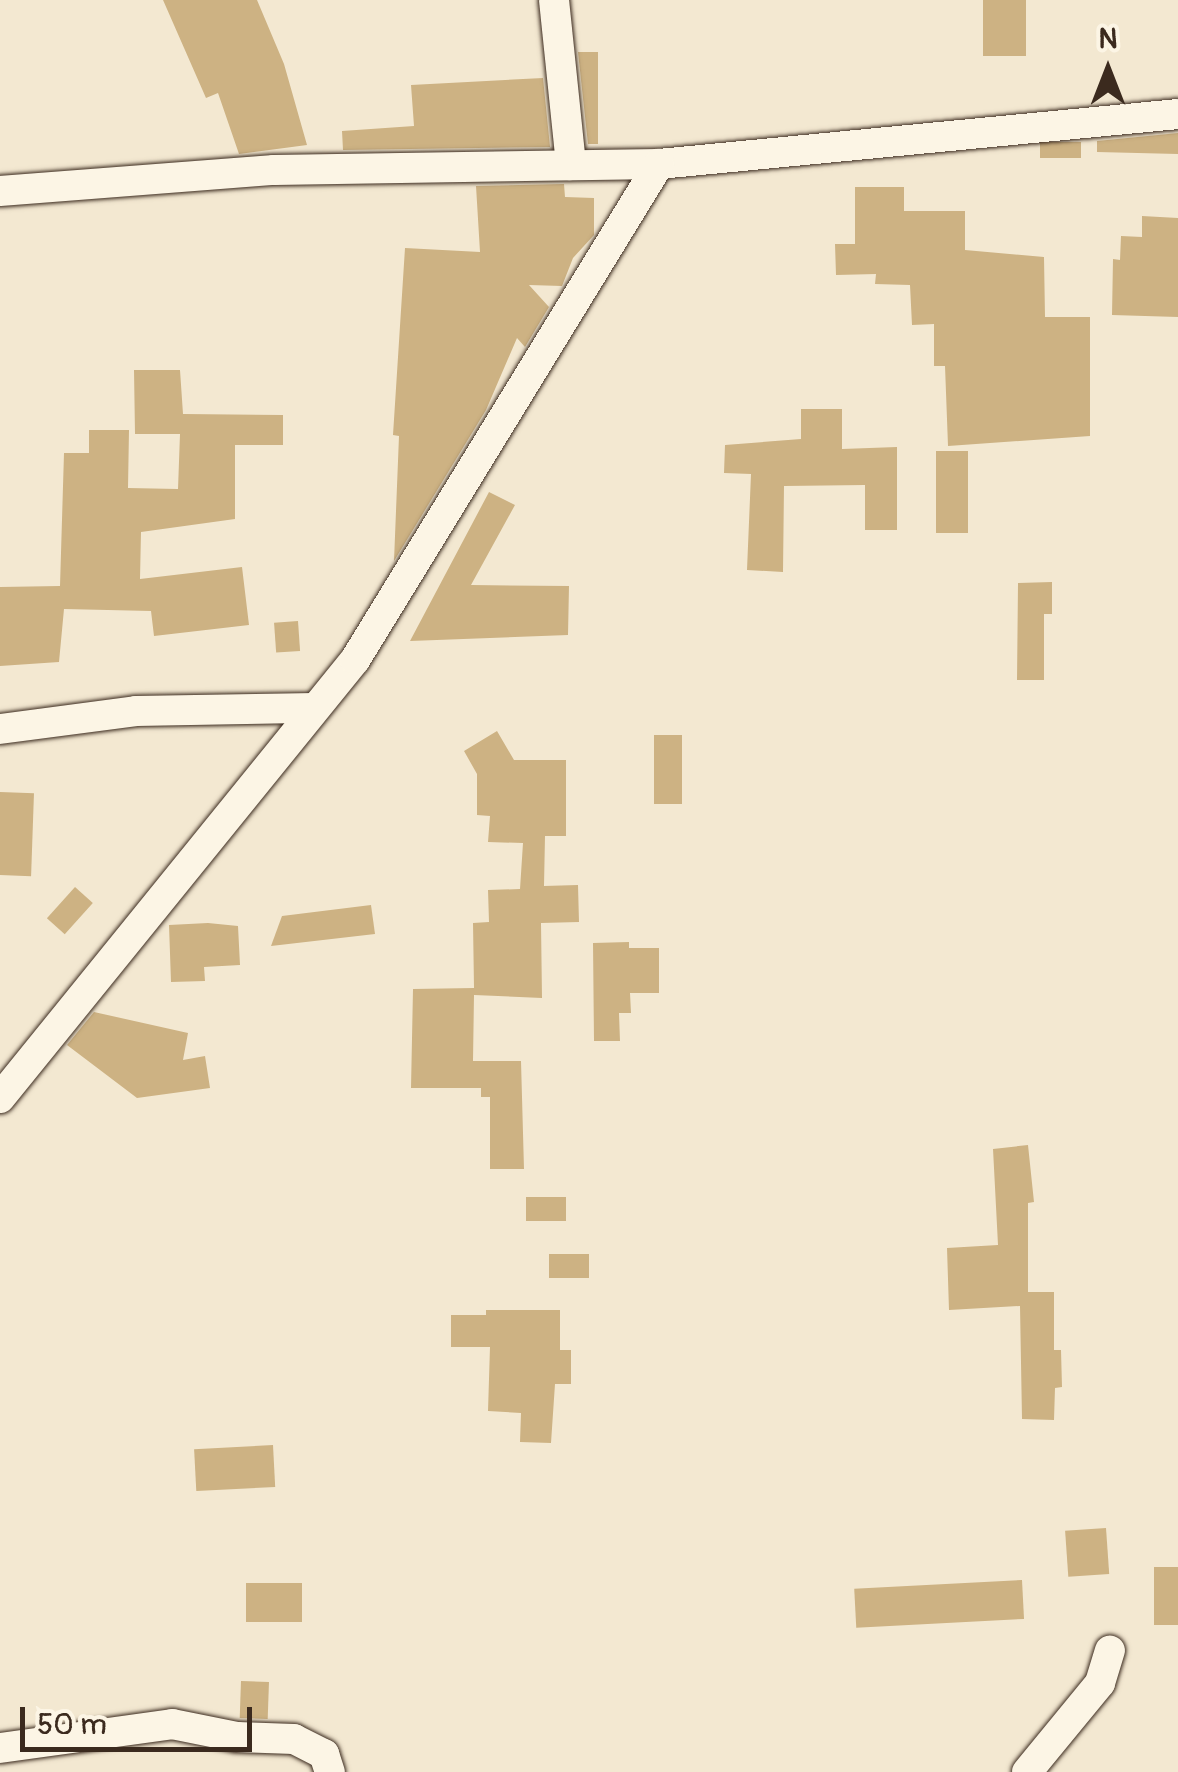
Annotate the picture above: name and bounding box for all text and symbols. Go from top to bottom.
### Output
north arrow [1058,20,1158,120]
text: N [1099,22,1117,57]
scale bar [25,1687,258,1749]
text: 50 m [37,1706,107,1743]

